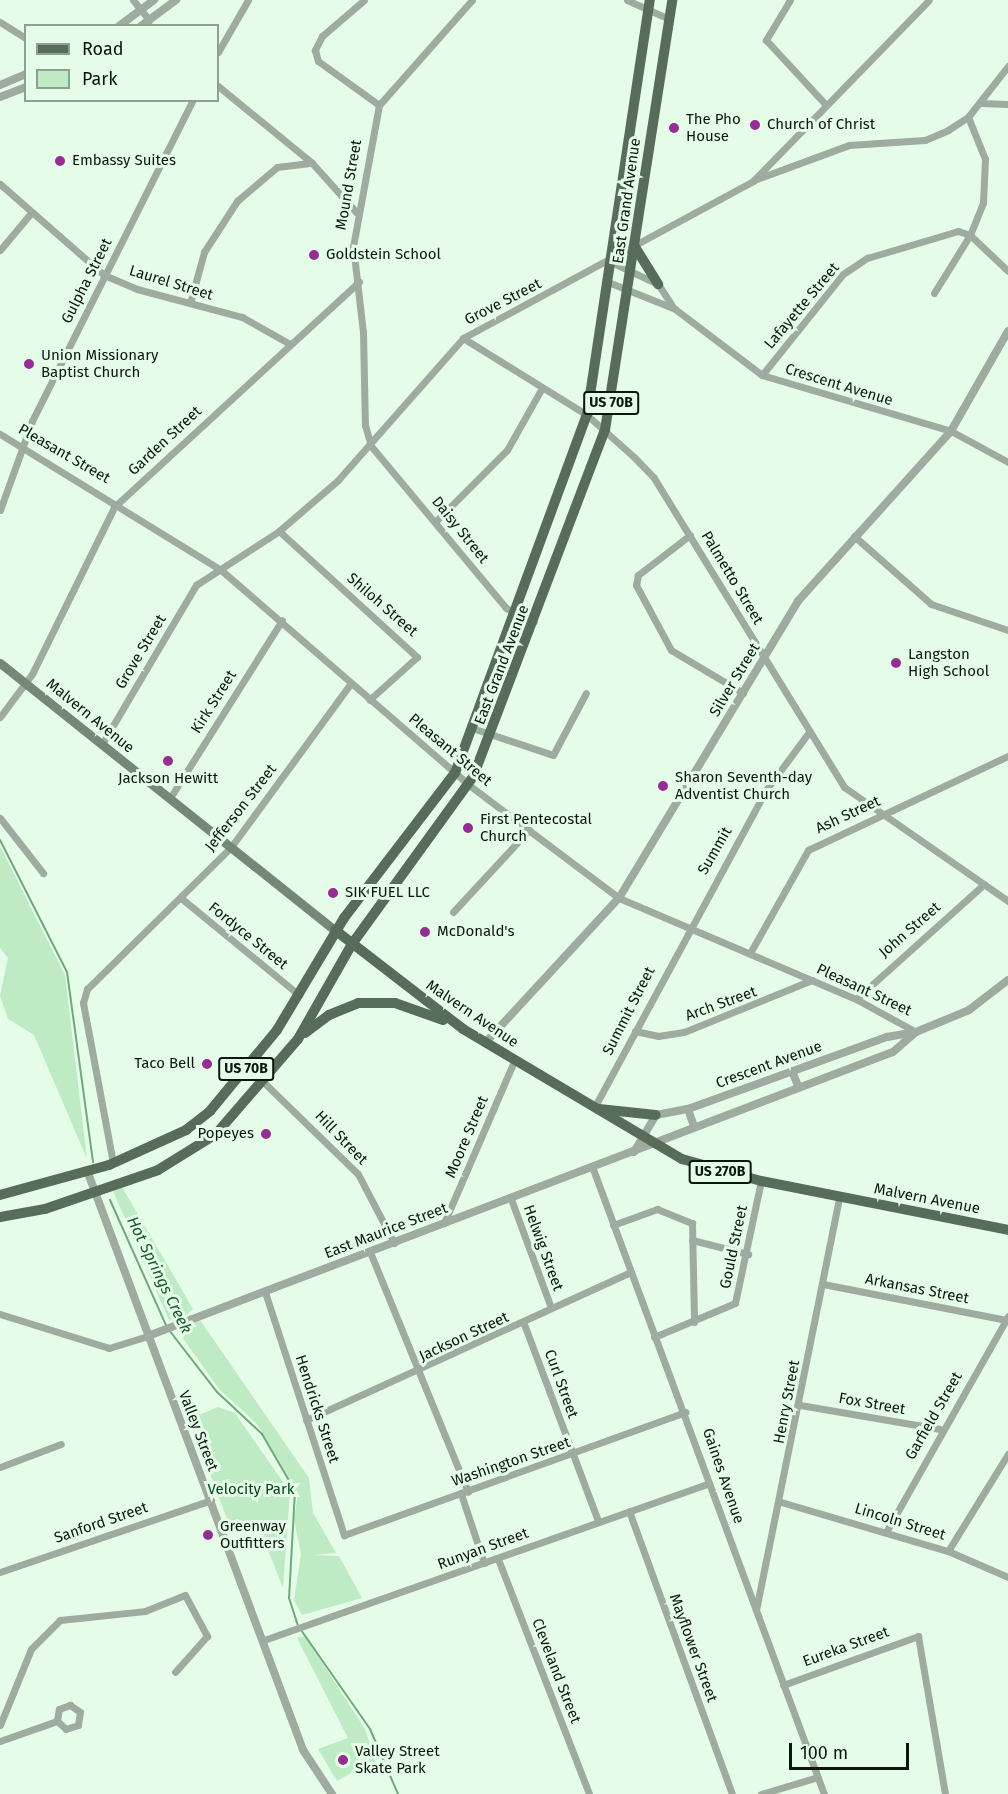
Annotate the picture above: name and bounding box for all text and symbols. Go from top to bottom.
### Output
legend [24,24,219,102]
text: Road [82,38,124,60]
text: Park [82,68,117,90]
place label: The Pho House [686,110,741,145]
place label: Church of Christ [767,116,875,134]
marker: Church of Christ [748,118,762,132]
marker: The Pho House [667,121,681,135]
street label: East Grand Avenue [609,137,645,265]
street label: Mound Street [332,138,366,232]
place label: Embassy Suites [72,152,176,170]
marker: Embassy Suites [53,154,67,168]
street label: Gulpha Street [58,235,116,327]
place label: Goldstein School [326,246,441,264]
marker: Goldstein School [307,248,321,262]
street label: Lafayette Street [761,259,843,353]
street label: Laurel Street [127,262,215,304]
street label: Grove Street [462,275,544,329]
place label: Union Missionary Baptist Church [41,346,158,381]
marker: Union Missionary Baptist Church [22,357,36,371]
street label: Crescent Avenue [783,360,895,410]
road number: US 70B [582,392,640,414]
street label: Garden Street [125,403,205,479]
street label: Pleasant Street [15,421,113,487]
street label: Daisy Street [428,493,492,567]
street label: Palmetto Street [697,528,767,628]
street label: Shiloh Street [343,569,421,641]
street label: East Grand Avenue [471,603,533,727]
street label: Grove Street [112,612,170,692]
street label: Silver Street [706,640,764,720]
place label: Langston High School [908,645,989,680]
marker: Langston High School [889,656,903,670]
street label: Kirk Street [188,667,240,737]
street label: Malvern Avenue [42,675,138,757]
street label: Pleasant Street [405,710,495,790]
marker: Jackson Hewitt [161,754,175,768]
street label: Jefferson Street [201,761,281,855]
place label: Sharon Seventh-day Adventist Church [675,768,812,803]
place label: Jackson Hewitt [118,770,218,788]
marker: Sharon Seventh-day Adventist Church [656,779,670,793]
street label: Ash Street [813,792,883,838]
place label: First Pentecostal Church [480,810,592,845]
marker: First Pentecostal Church [461,821,475,835]
street label: Summit [694,824,736,878]
place label: SIK FUEL LLC [345,884,430,902]
marker: SIK FUEL LLC [326,886,340,900]
street label: John Street [876,898,944,962]
street label: Fordyce Street [205,899,291,973]
place label: McDonald's [437,923,514,941]
marker: McDonald's [418,925,432,939]
street label: Pleasant Street [814,960,914,1020]
street label: Summit Street [599,964,659,1058]
street label: Malvern Avenue [422,976,522,1052]
street label: Arch Street [683,983,759,1025]
street label: Crescent Avenue [713,1037,825,1093]
place label: Taco Bell [134,1055,195,1073]
marker: Taco Bell [200,1057,214,1071]
road number: US 70B [218,1058,274,1080]
street label: Moore Street [442,1093,492,1181]
street label: Hill Street [311,1107,371,1169]
place label: Popeyes [197,1125,254,1143]
marker: Popeyes [259,1127,273,1141]
road number: US 270B [688,1161,752,1183]
street label: Malvern Avenue [872,1180,982,1218]
street label: East Maurice Street [322,1199,450,1263]
street label: Helwig Street [519,1203,567,1293]
street label: Gould Street [716,1204,752,1290]
water label: Hot Springs Creek [122,1213,196,1337]
street label: Arkansas Street [864,1270,970,1308]
street label: Jackson Street [416,1308,512,1366]
street label: Curl Street [540,1347,582,1421]
street label: Hendricks Street [291,1353,343,1465]
street label: Henry Street [770,1359,804,1445]
street label: Garfield Street [902,1369,966,1463]
street label: Valley Street [174,1388,222,1474]
street label: Fox Street [837,1389,907,1419]
street label: Gaines Avenue [698,1426,748,1526]
street label: Washington Street [449,1433,573,1491]
park label: Velocity Park [208,1481,294,1499]
street label: Sanford Street [52,1499,150,1547]
street label: Lincoln Street [852,1500,948,1544]
place label: Greenway Outfitters [220,1517,286,1552]
street label: Runyan Street [435,1524,531,1574]
marker: Greenway Outfitters [201,1528,215,1542]
street label: Mayflower Street [665,1591,721,1705]
street label: Cleveland Street [528,1616,584,1726]
street label: Eureka Street [800,1623,892,1671]
scale bar [792,1731,912,1769]
place label: Valley Street Skate Park [355,1742,440,1777]
text: 100 m [800,1742,848,1764]
marker: Valley Street Skate Park [336,1753,350,1767]

